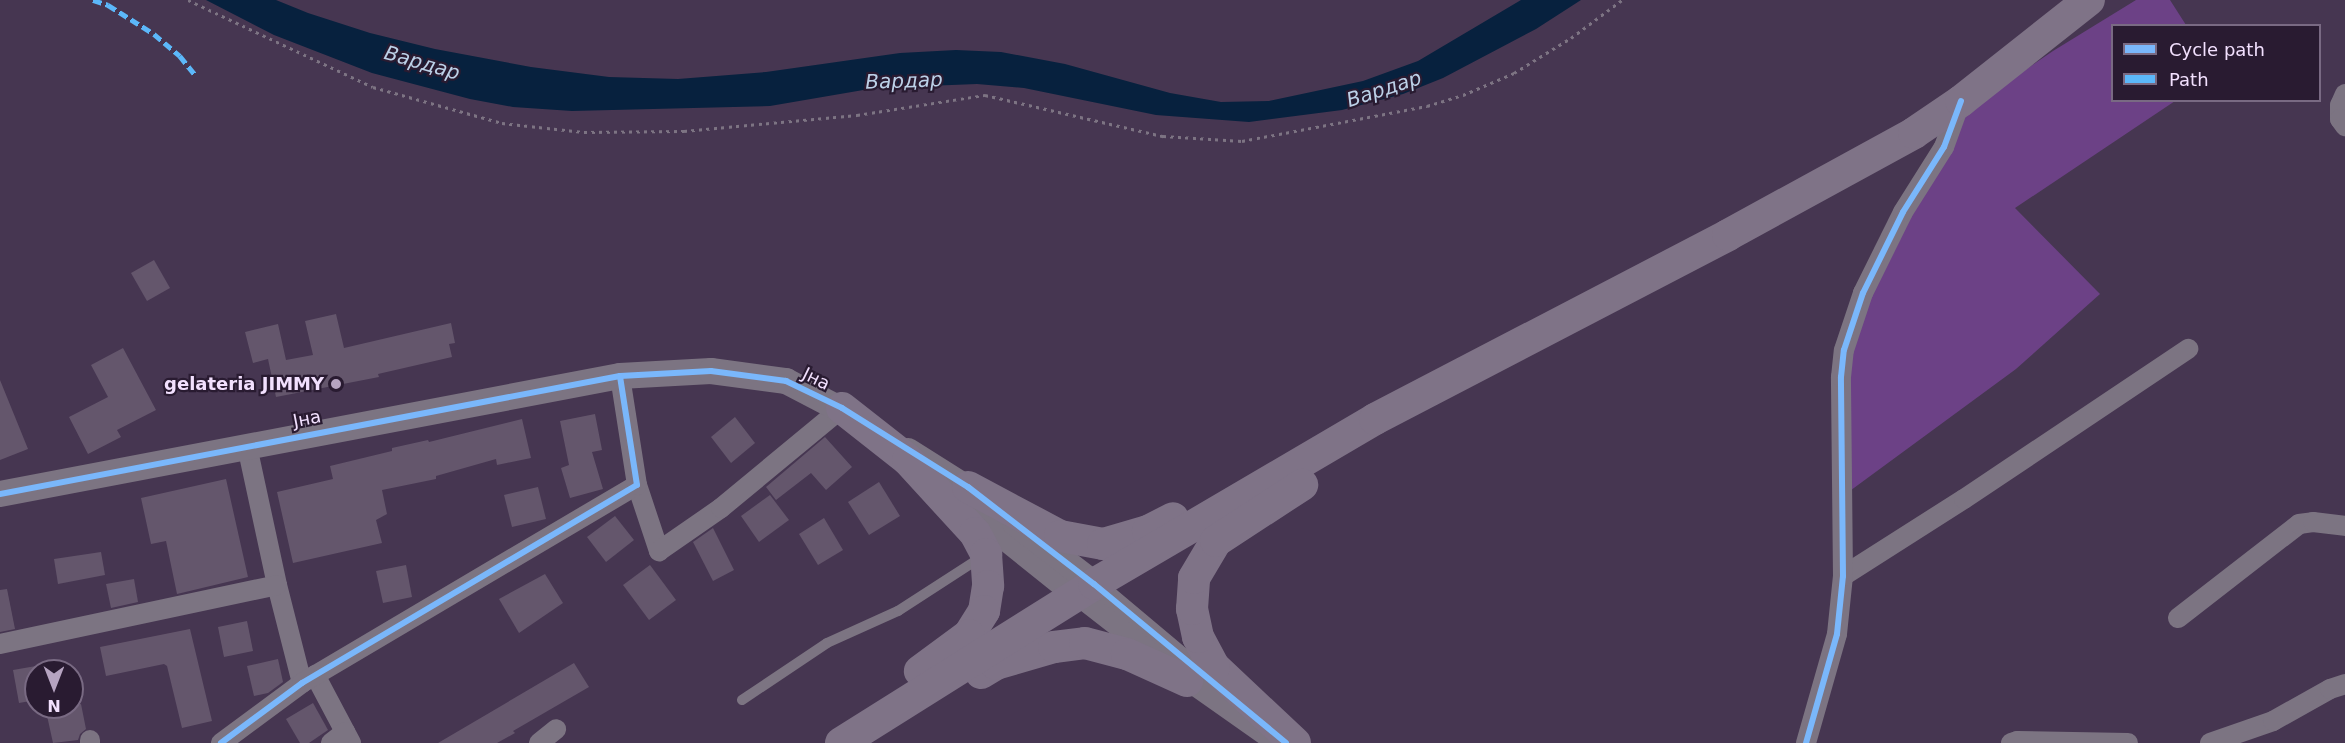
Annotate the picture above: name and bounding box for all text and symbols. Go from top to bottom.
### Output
legend [2111,24,2321,102]
text: Cycle path [2169,39,2265,60]
water label: Вардар [381,41,463,85]
water label: Вардар [1343,66,1425,112]
water label: Вардар [865,68,943,94]
text: Path [2169,69,2209,90]
street label: Јна [799,363,833,395]
place label: gelateria JIMMY [164,373,324,395]
marker: gelateria JIMMY [329,377,343,391]
street label: Јна [291,406,323,432]
north arrow [24,659,84,719]
text: N [47,696,61,715]

